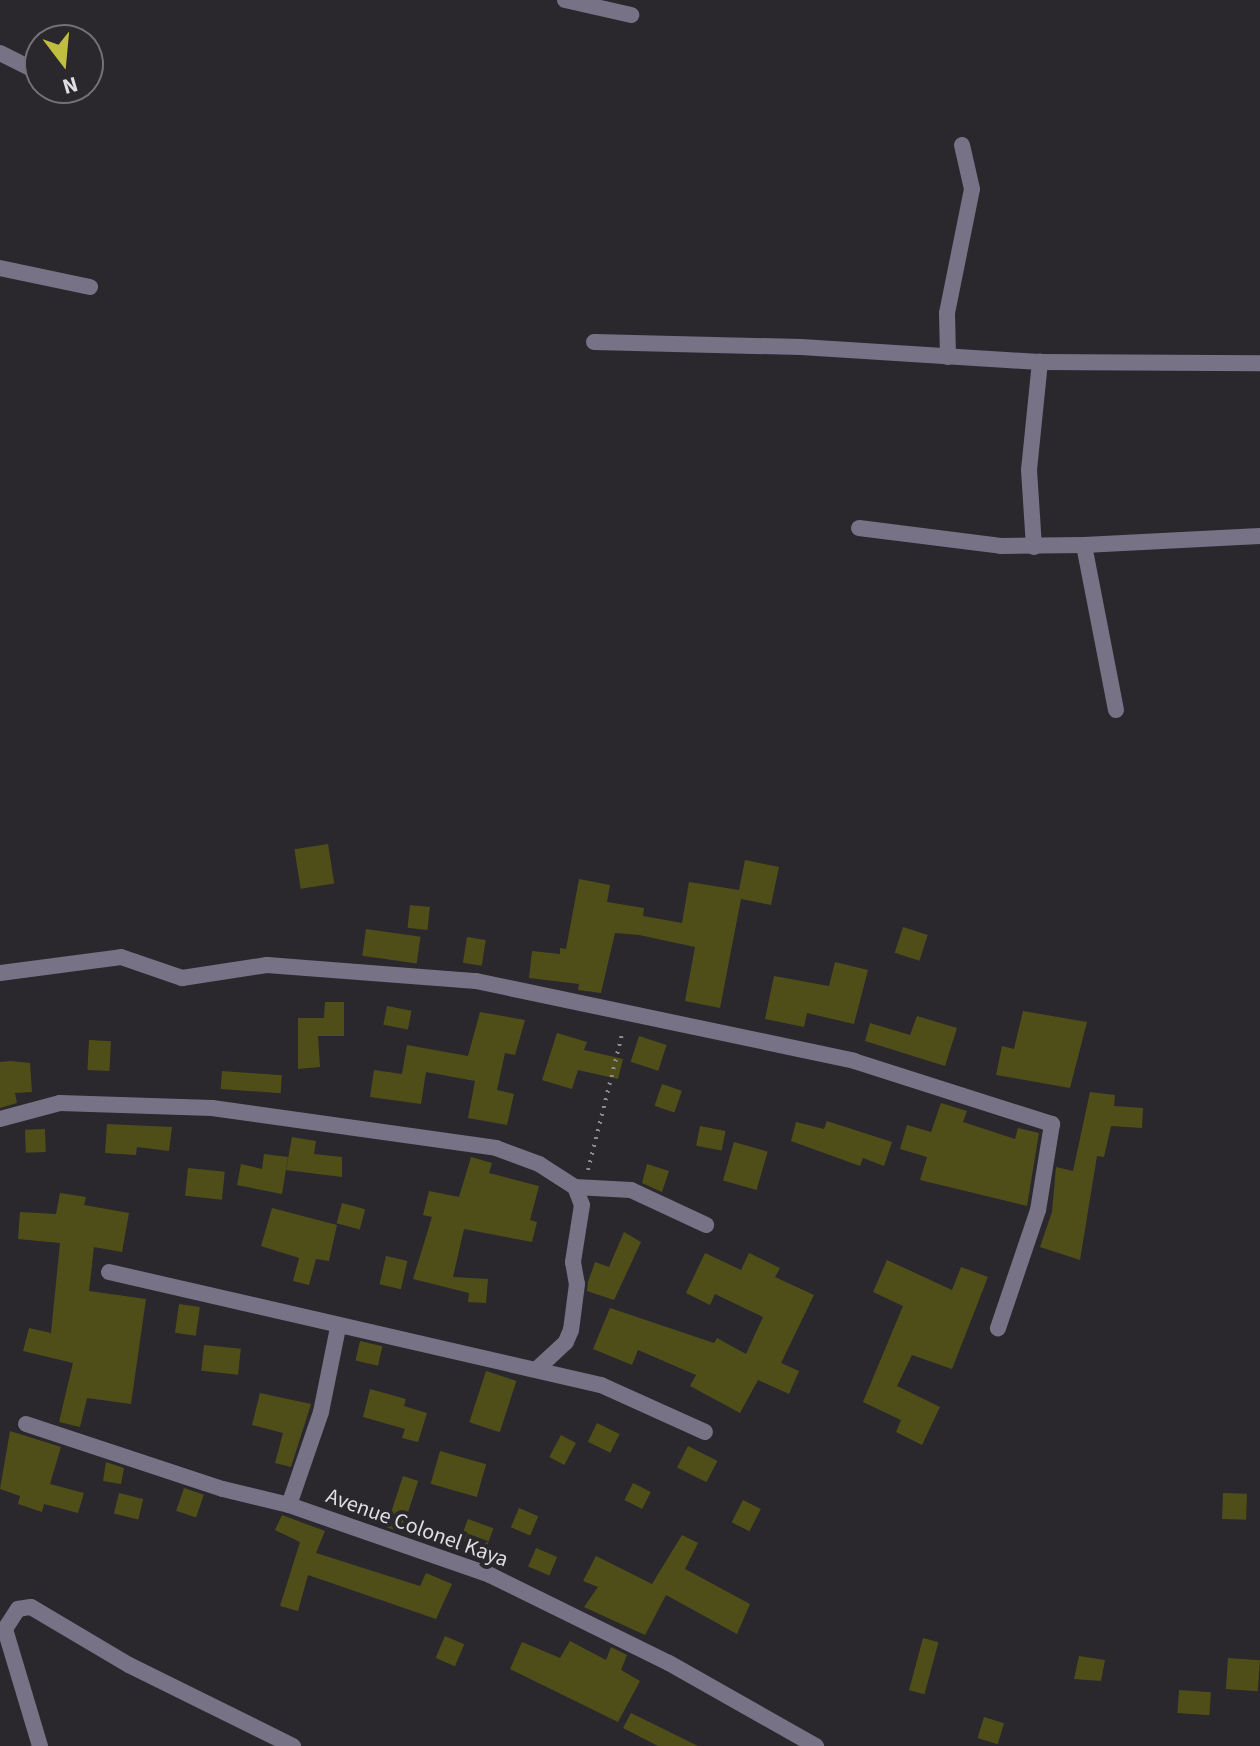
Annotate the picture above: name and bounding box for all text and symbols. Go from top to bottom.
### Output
north arrow [24,24,104,104]
text: N [59,68,82,103]
street label: Avenue Colonel Kaya [322,1483,512,1573]

